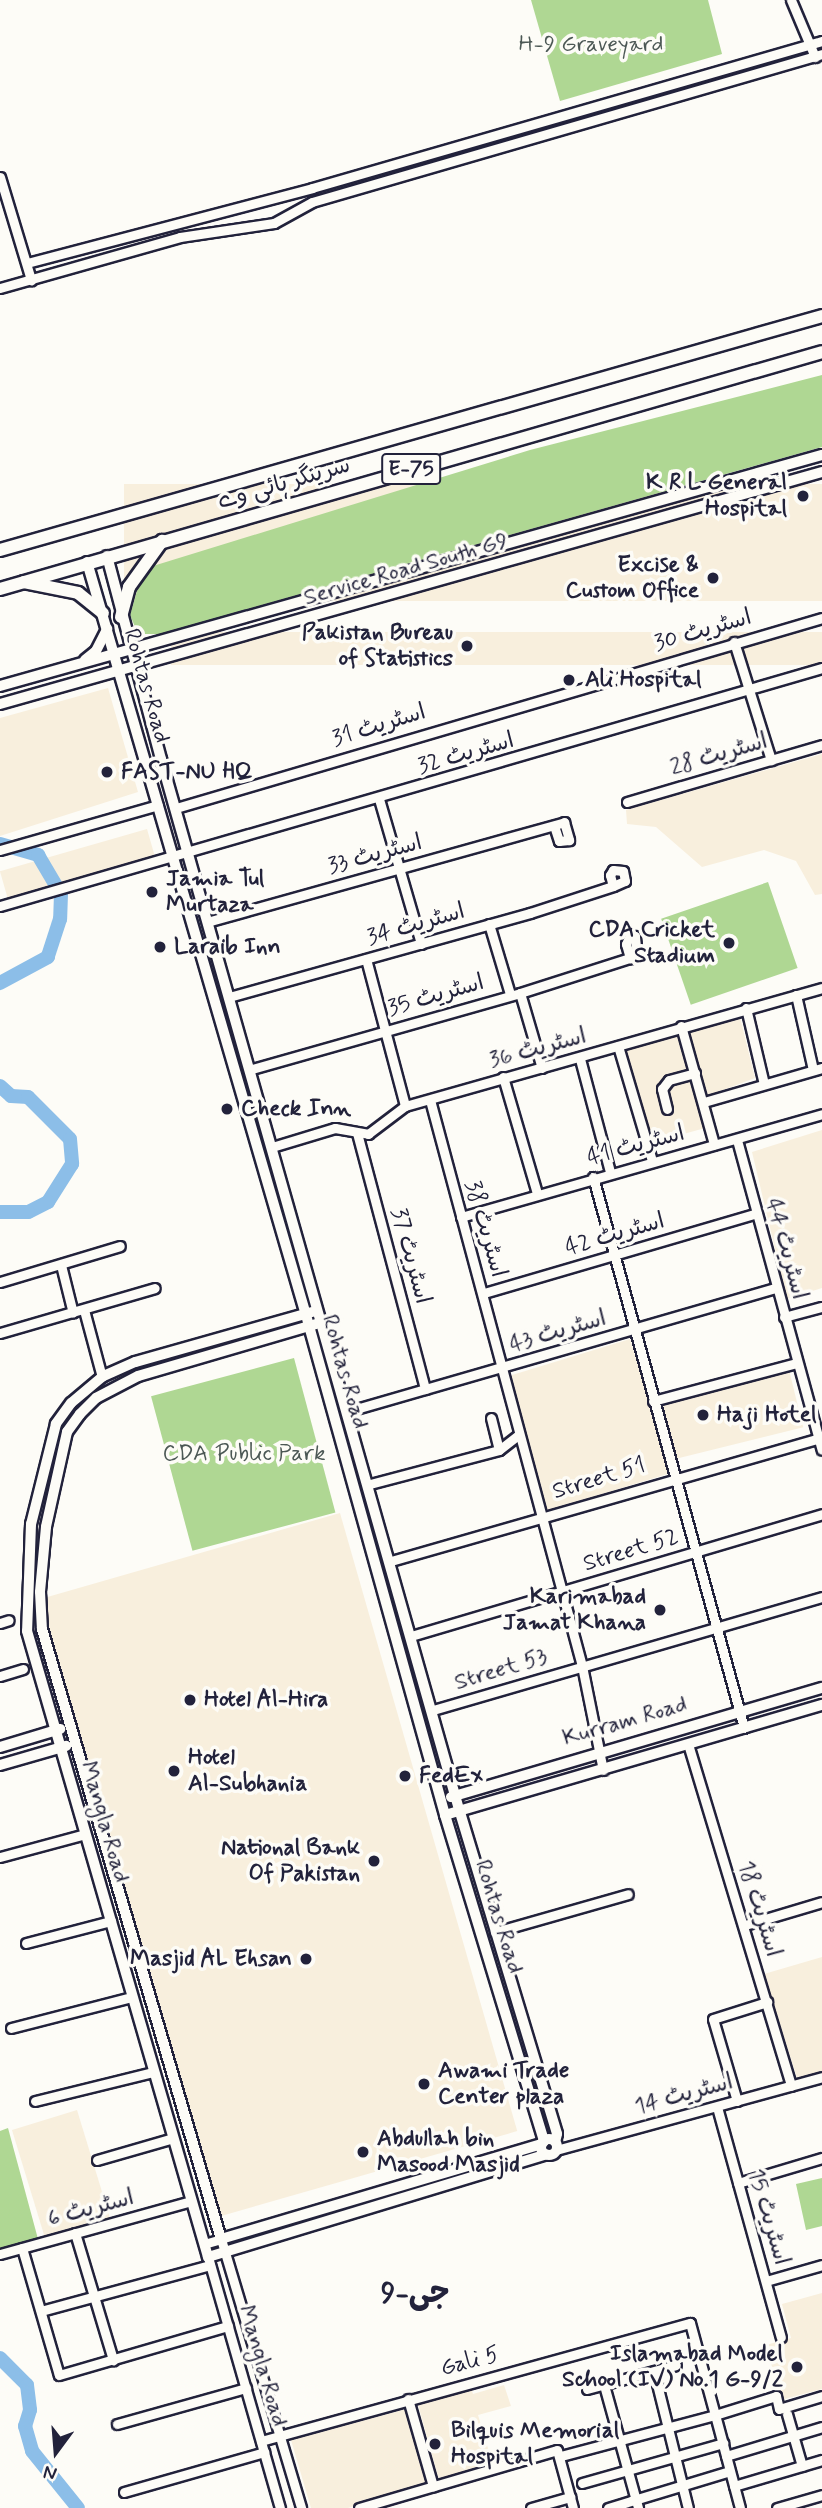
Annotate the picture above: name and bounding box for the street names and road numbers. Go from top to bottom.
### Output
street label: سرینگر ہائی وے [214,452,354,516]
road number: E-75 [380,452,442,486]
street label: Service Road South G9 [301,528,511,612]
street label: اسٹریٹ 30 [651,604,755,658]
street label: Rohtas Road [116,625,176,747]
street label: اسٹریٹ 31 [329,699,429,753]
street label: اسٹریٹ 32 [415,727,517,781]
street label: اسٹریٹ 28 [667,728,771,782]
street label: اسٹریٹ 33 [325,829,425,881]
street label: اسٹریٹ 34 [364,898,468,952]
street label: اسٹریٹ 35 [385,969,487,1023]
street label: اسٹریٹ 36 [486,1023,590,1075]
street label: اسٹریٹ 41 [584,1120,688,1172]
street label: اسٹریٹ 38 [458,1177,512,1281]
street label: اسٹریٹ 44 [759,1195,813,1303]
street label: اسٹریٹ 37 [384,1205,436,1307]
street label: اسٹریٹ 42 [562,1208,668,1262]
street label: اسٹریٹ 43 [506,1305,610,1359]
street label: Rohtas Road [314,1311,374,1433]
street label: Street 51 [549,1452,649,1506]
street label: Street 52 [580,1523,682,1579]
street label: Street 53 [451,1643,551,1697]
street label: Kurram Road [559,1691,691,1753]
street label: Mangla Road [73,1758,135,1886]
street label: Rohtas Road [468,1857,528,1977]
street label: اسٹریٹ 18 [731,1858,787,1960]
street label: اسٹریٹ 14 [632,2069,736,2121]
street label: اسٹریٹ 15 [741,2166,795,2268]
street label: اسٹریٹ 6 [45,2184,137,2234]
street label: Mangla Road [231,2302,293,2430]
street label: Gali 5 [438,2341,502,2383]

